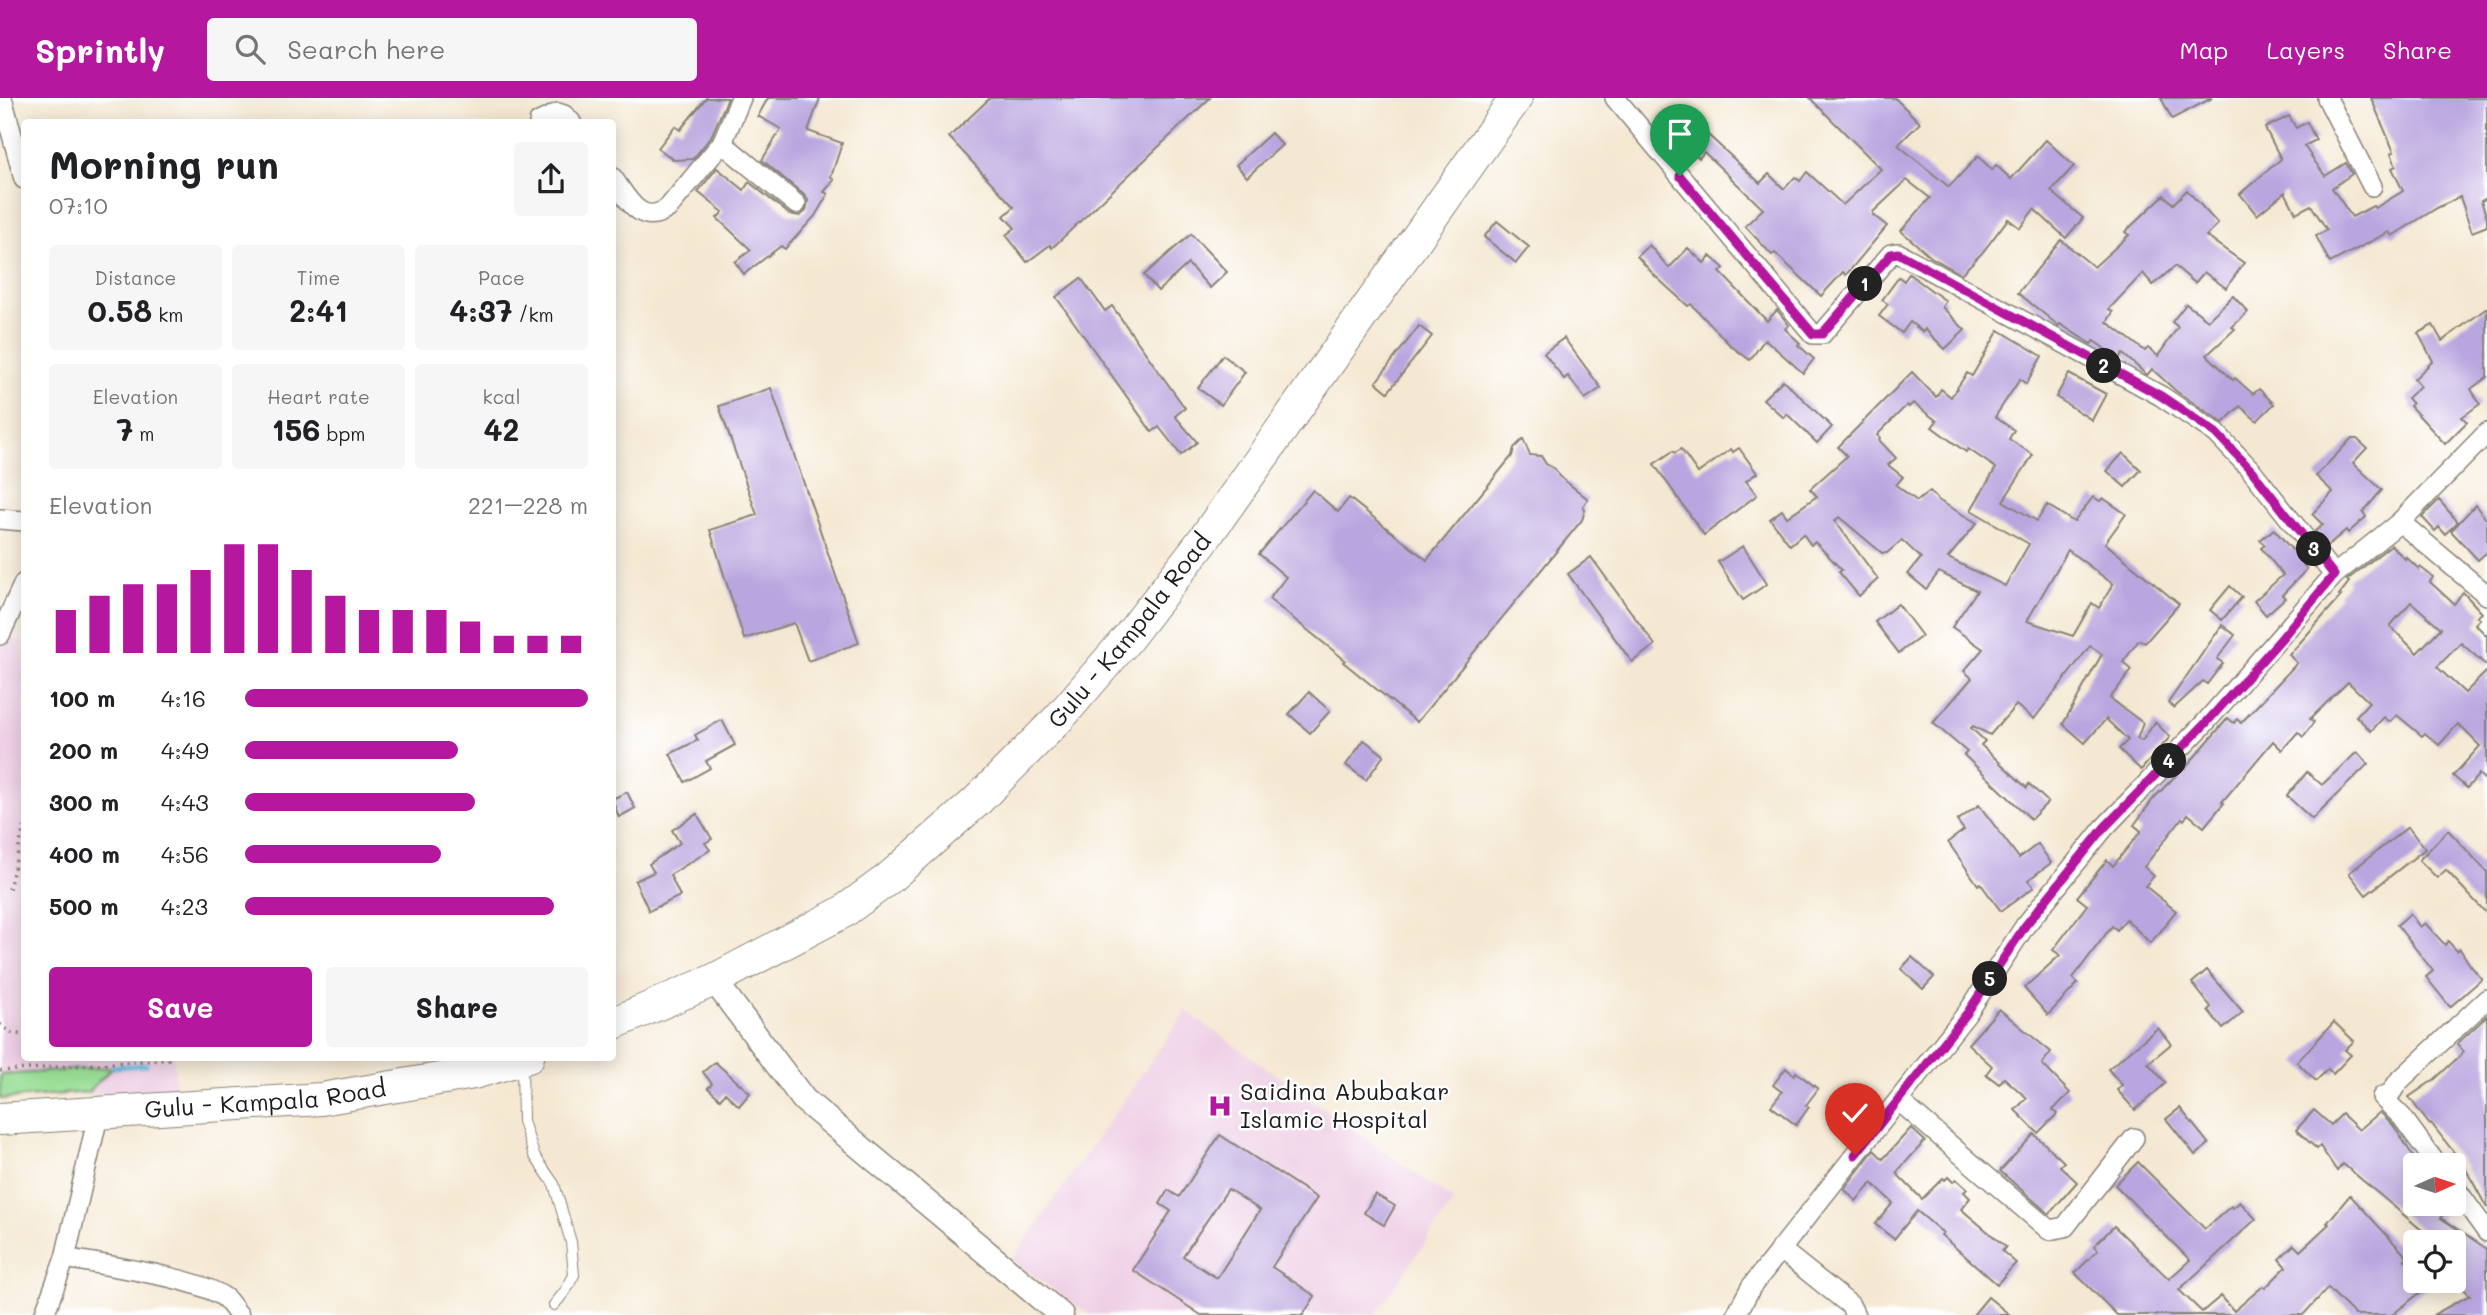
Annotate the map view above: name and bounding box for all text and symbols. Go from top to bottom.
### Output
search box [207,18,697,81]
text: Sprintly [35,28,165,71]
icon: search [231,30,269,68]
text: Search here [287,32,445,66]
text: Map [2180,34,2228,65]
text: Layers [2266,34,2345,65]
text: Share [2383,34,2452,65]
pin [1650,104,1710,176]
icon: arrive [1661,115,1699,153]
text: Morning run [49,139,279,189]
button: share [514,142,588,216]
text: 07:10 [49,190,108,220]
text: Distance [95,265,176,290]
text: Time [297,265,340,290]
text: Pace [478,265,525,290]
pin: 1 [1848,266,1882,302]
text: 1 [1860,271,1869,296]
text: 0.58 [88,290,152,330]
text: 2:41 [289,290,348,330]
text: 4:37 [449,290,512,330]
text: km [152,302,183,327]
text: /km [512,302,554,327]
pin: 2 [2086,348,2122,384]
text: 2 [2098,353,2109,378]
text: Elevation [93,384,178,409]
text: Heart rate [267,384,370,409]
text: kcal [483,384,520,409]
text: 7 [117,409,133,449]
text: 156 [271,409,320,449]
text: 42 [484,409,519,449]
text: m [133,421,154,446]
text: bpm [320,421,366,446]
text: Elevation [49,490,152,520]
text: 221–228 m [468,490,588,520]
street label: Gulu - Kampala Road [1041,526,1217,734]
pin: 3 [2296,532,2332,566]
text: 3 [2308,536,2319,561]
text: 100 m [49,683,115,713]
text: 4:16 [161,683,206,713]
text: 200 m [49,735,118,765]
text: 4:49 [161,735,209,765]
pin: 4 [2152,744,2186,778]
text: 4 [2162,748,2175,773]
text: 300 m [49,787,119,817]
text: 4:43 [161,787,209,817]
text: 400 m [49,839,120,869]
text: 4:56 [161,839,209,869]
text: 500 m [49,891,119,921]
text: 4:23 [161,891,208,921]
pin: 5 [1972,962,2008,996]
text: 5 [1984,966,1995,991]
button: Save [49,967,312,1047]
button: Share [326,967,588,1047]
street label: Gulu - Kampala Road [143,1071,388,1124]
place label: Saidina Abubakar Islamic Hospital [1240,1075,1449,1134]
pin [1825,1083,1885,1155]
hospital icon: Saidina Abubakar Islamic Hospital [1206,1092,1234,1120]
icon: check [1836,1094,1874,1132]
north arrow [2403,1153,2466,1216]
map controls [2403,1153,2466,1293]
button: locate [2403,1230,2466,1293]

